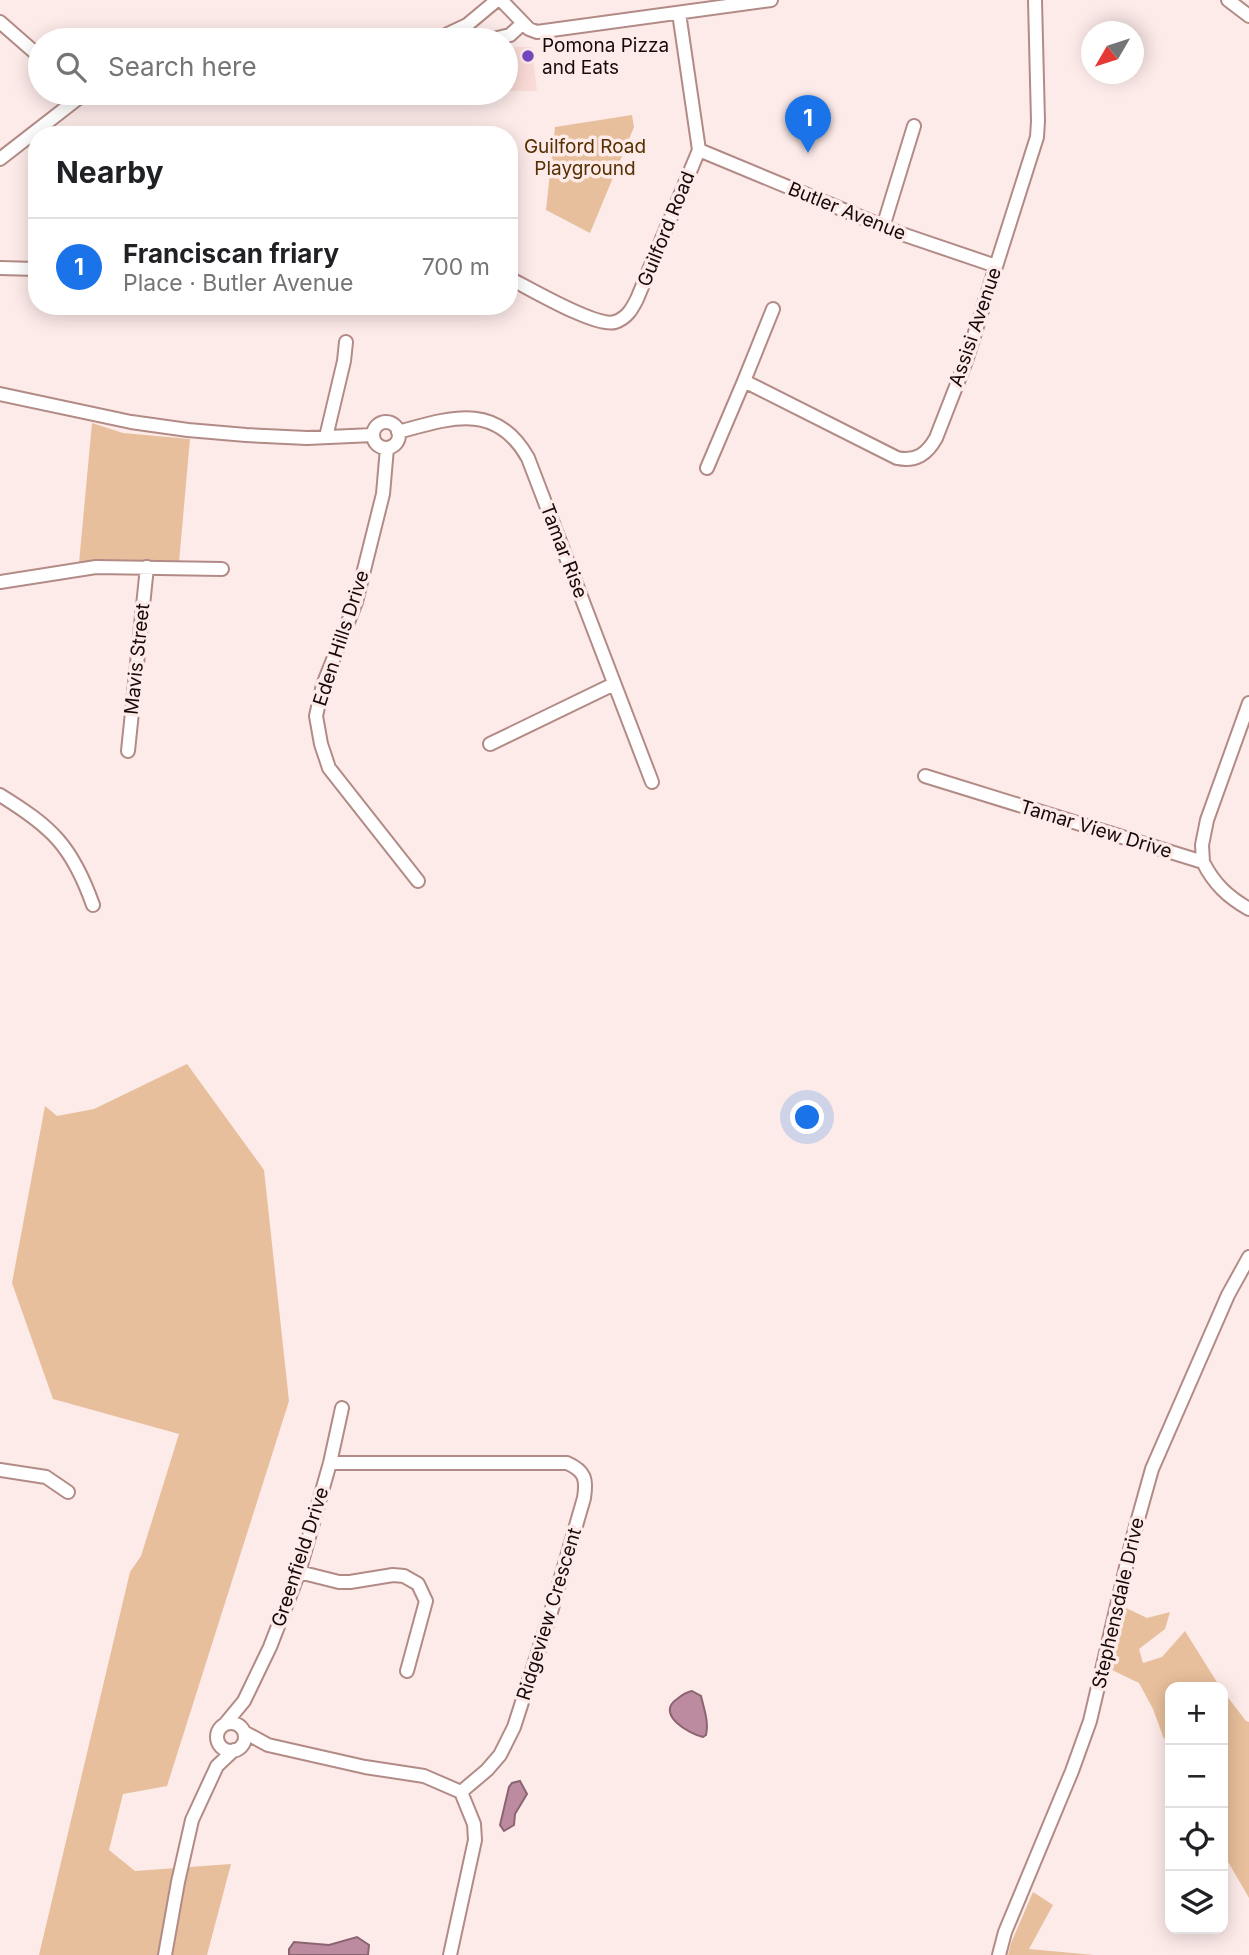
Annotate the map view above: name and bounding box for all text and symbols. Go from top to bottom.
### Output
north arrow [1081,21,1144,84]
search box [28,28,518,105]
place label: Pomona Pizza and Eats [542,34,669,79]
icon: search [52,48,90,86]
marker: Pomona Pizza and Eats [520,48,536,64]
text: Search here [108,51,257,82]
pin: 1 [785,95,831,153]
park label: Guilford Road Playground [524,135,646,180]
text: Nearby [56,154,164,190]
street label: Guilford Road [632,168,700,290]
street label: Butler Avenue [785,177,909,245]
text: Franciscan friary [123,238,339,269]
text: 1 [74,253,84,281]
text: 700 m [422,253,490,281]
street label: Assisi Avenue [944,264,1006,390]
text: Place · Butler Avenue [123,269,353,297]
street label: Tamar Rise [535,501,593,601]
street label: Eden Hills Drive [308,567,374,709]
street label: Mavis Street [120,602,154,716]
street label: Tamar View Drive [1017,795,1175,863]
your location [790,1100,824,1134]
street label: Greenfield Drive [267,1484,333,1630]
street label: Stephensdale Drive [1087,1515,1149,1691]
street label: Ridgeview Crescent [512,1525,586,1703]
map controls [1165,1682,1228,1934]
button: + [1165,1682,1228,1745]
button: − [1165,1745,1228,1808]
button: locate [1165,1808,1228,1871]
button: layers [1165,1871,1228,1934]

